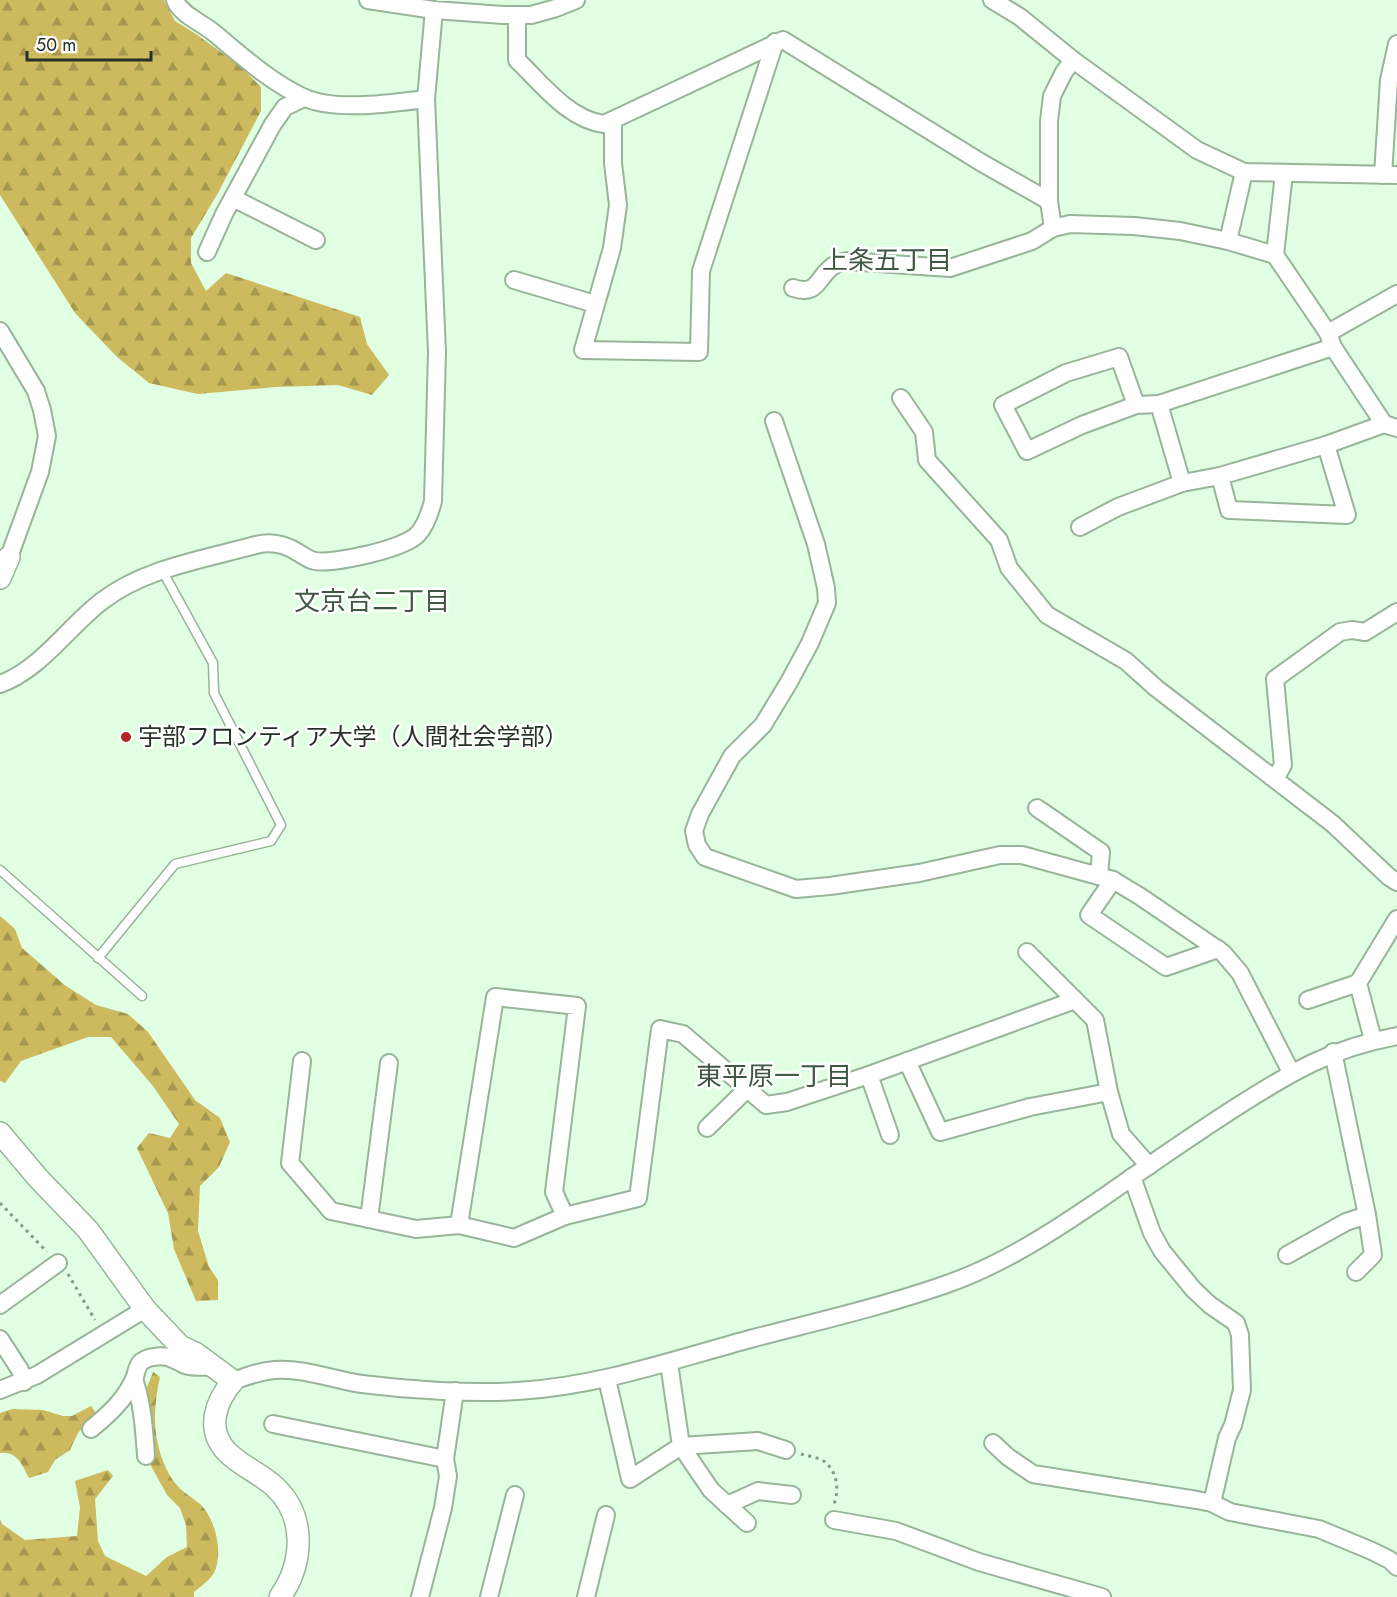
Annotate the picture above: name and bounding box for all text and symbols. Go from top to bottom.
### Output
scale bar [27,24,152,62]
text: 50 m [36,32,76,58]
district label: 上条五丁目 [822,241,952,279]
district label: 文京台二丁目 [294,582,450,620]
place label: 宇部フロンティア大学（人間社会学部） [138,719,569,754]
marker: 宇部フロンティア大学（人間社会学部） [119,730,133,744]
district label: 東平原一丁目 [696,1057,852,1095]

